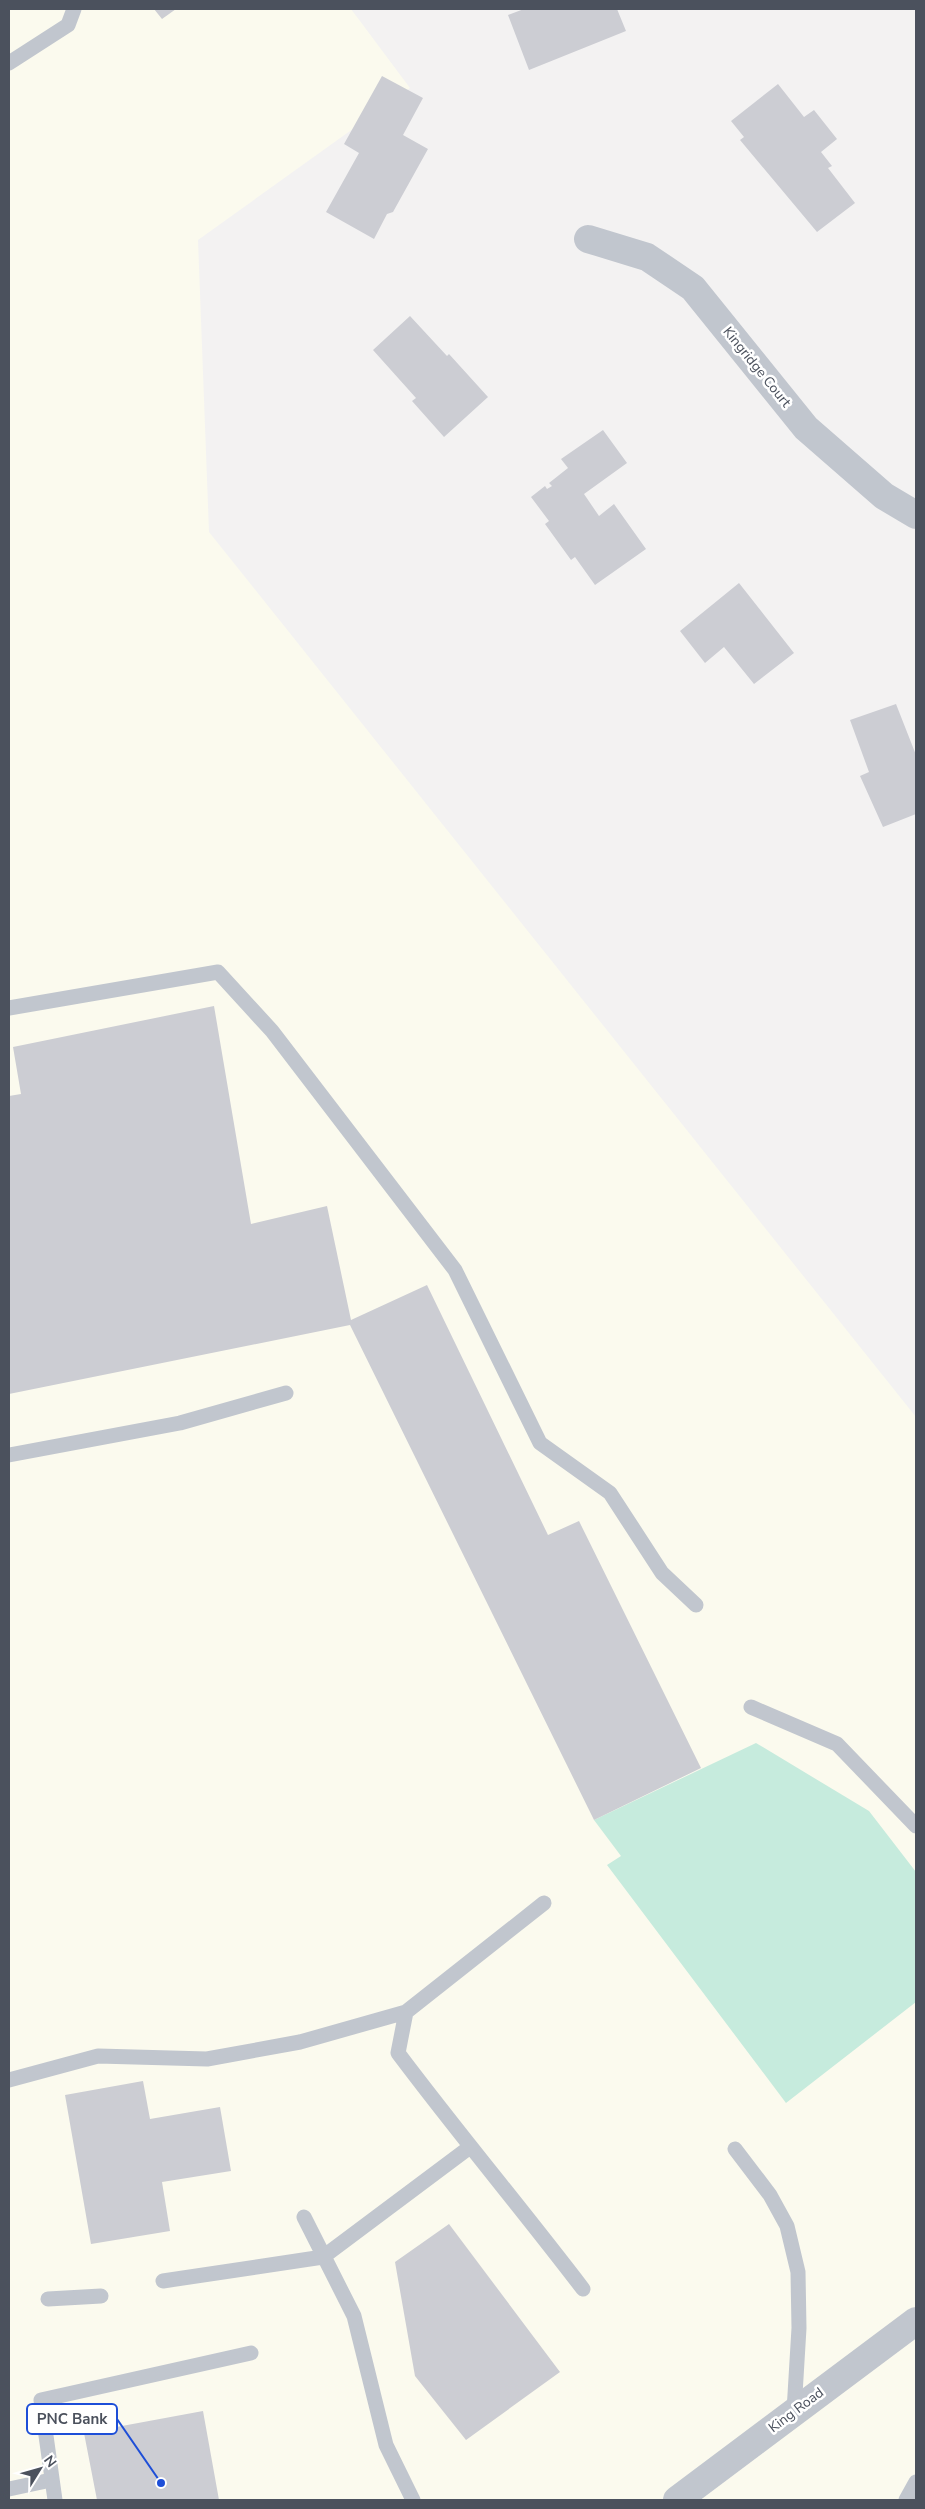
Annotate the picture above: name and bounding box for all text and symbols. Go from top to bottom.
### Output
street label: Kingridge Court [719,323,795,411]
street label: King Road [765,2383,827,2437]
callout: PNC Bank [27,2404,117,2434]
text: PNC Bank [37,2409,108,2429]
north arrow [15,2444,65,2494]
text: N [39,2452,61,2471]

